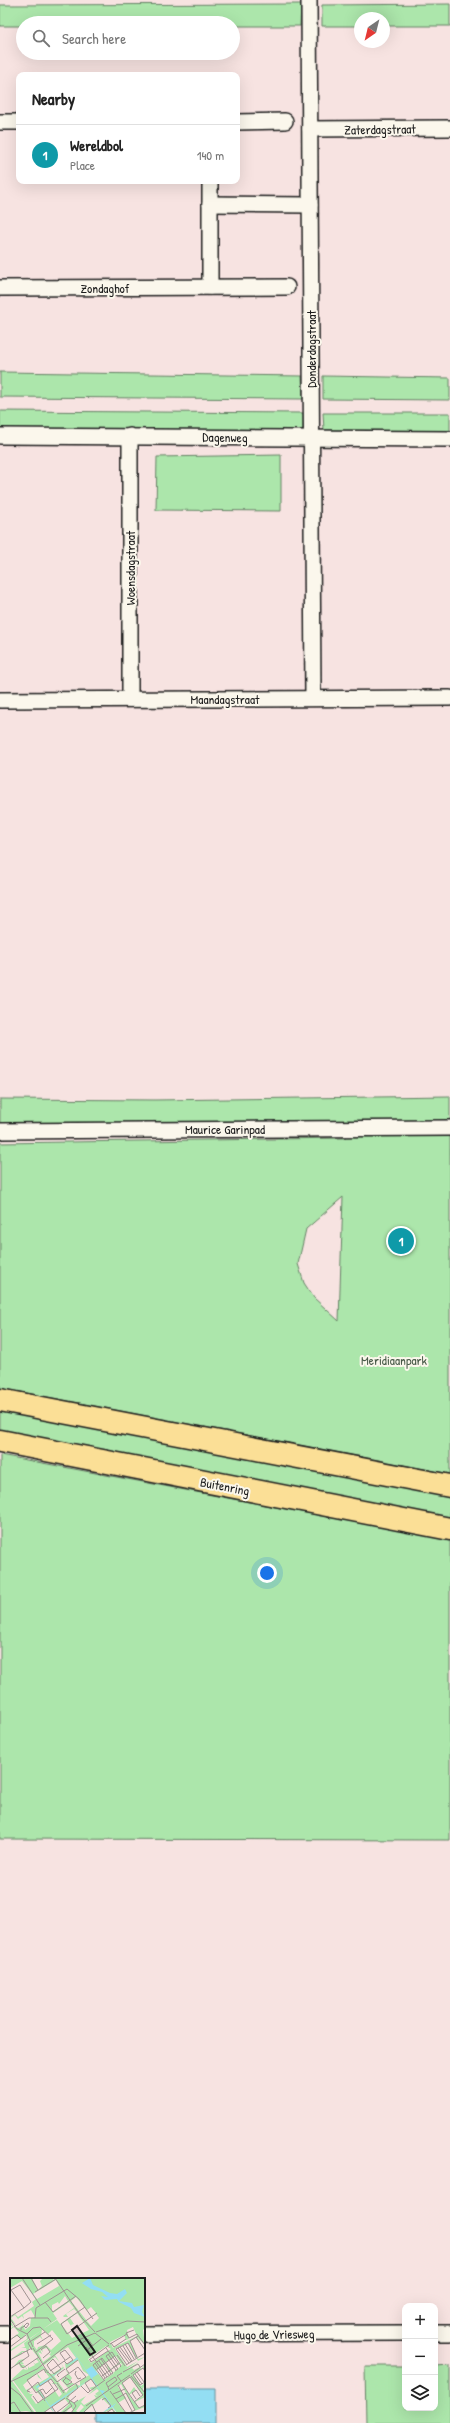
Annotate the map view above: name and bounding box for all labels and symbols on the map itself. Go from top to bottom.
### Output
north arrow [354,12,390,48]
street label: Zaterdagstraat [344,119,416,139]
street label: Zondaghof [80,279,130,297]
street label: Donderdagstraat [302,310,320,388]
street label: Dagenweg [202,428,248,446]
street label: Woensdagstraat [121,530,139,605]
street label: Maandagstraat [191,690,260,708]
street label: Maurice Garinpad [185,1120,265,1138]
pin: 1 [388,1226,414,1256]
park label: Meridiaanpark [361,1351,428,1369]
street label: Buitenring [199,1472,251,1500]
your location [257,1563,277,1583]
inset map [10,2278,145,2413]
street label: Hugo de Vriesweg [233,2324,315,2344]

